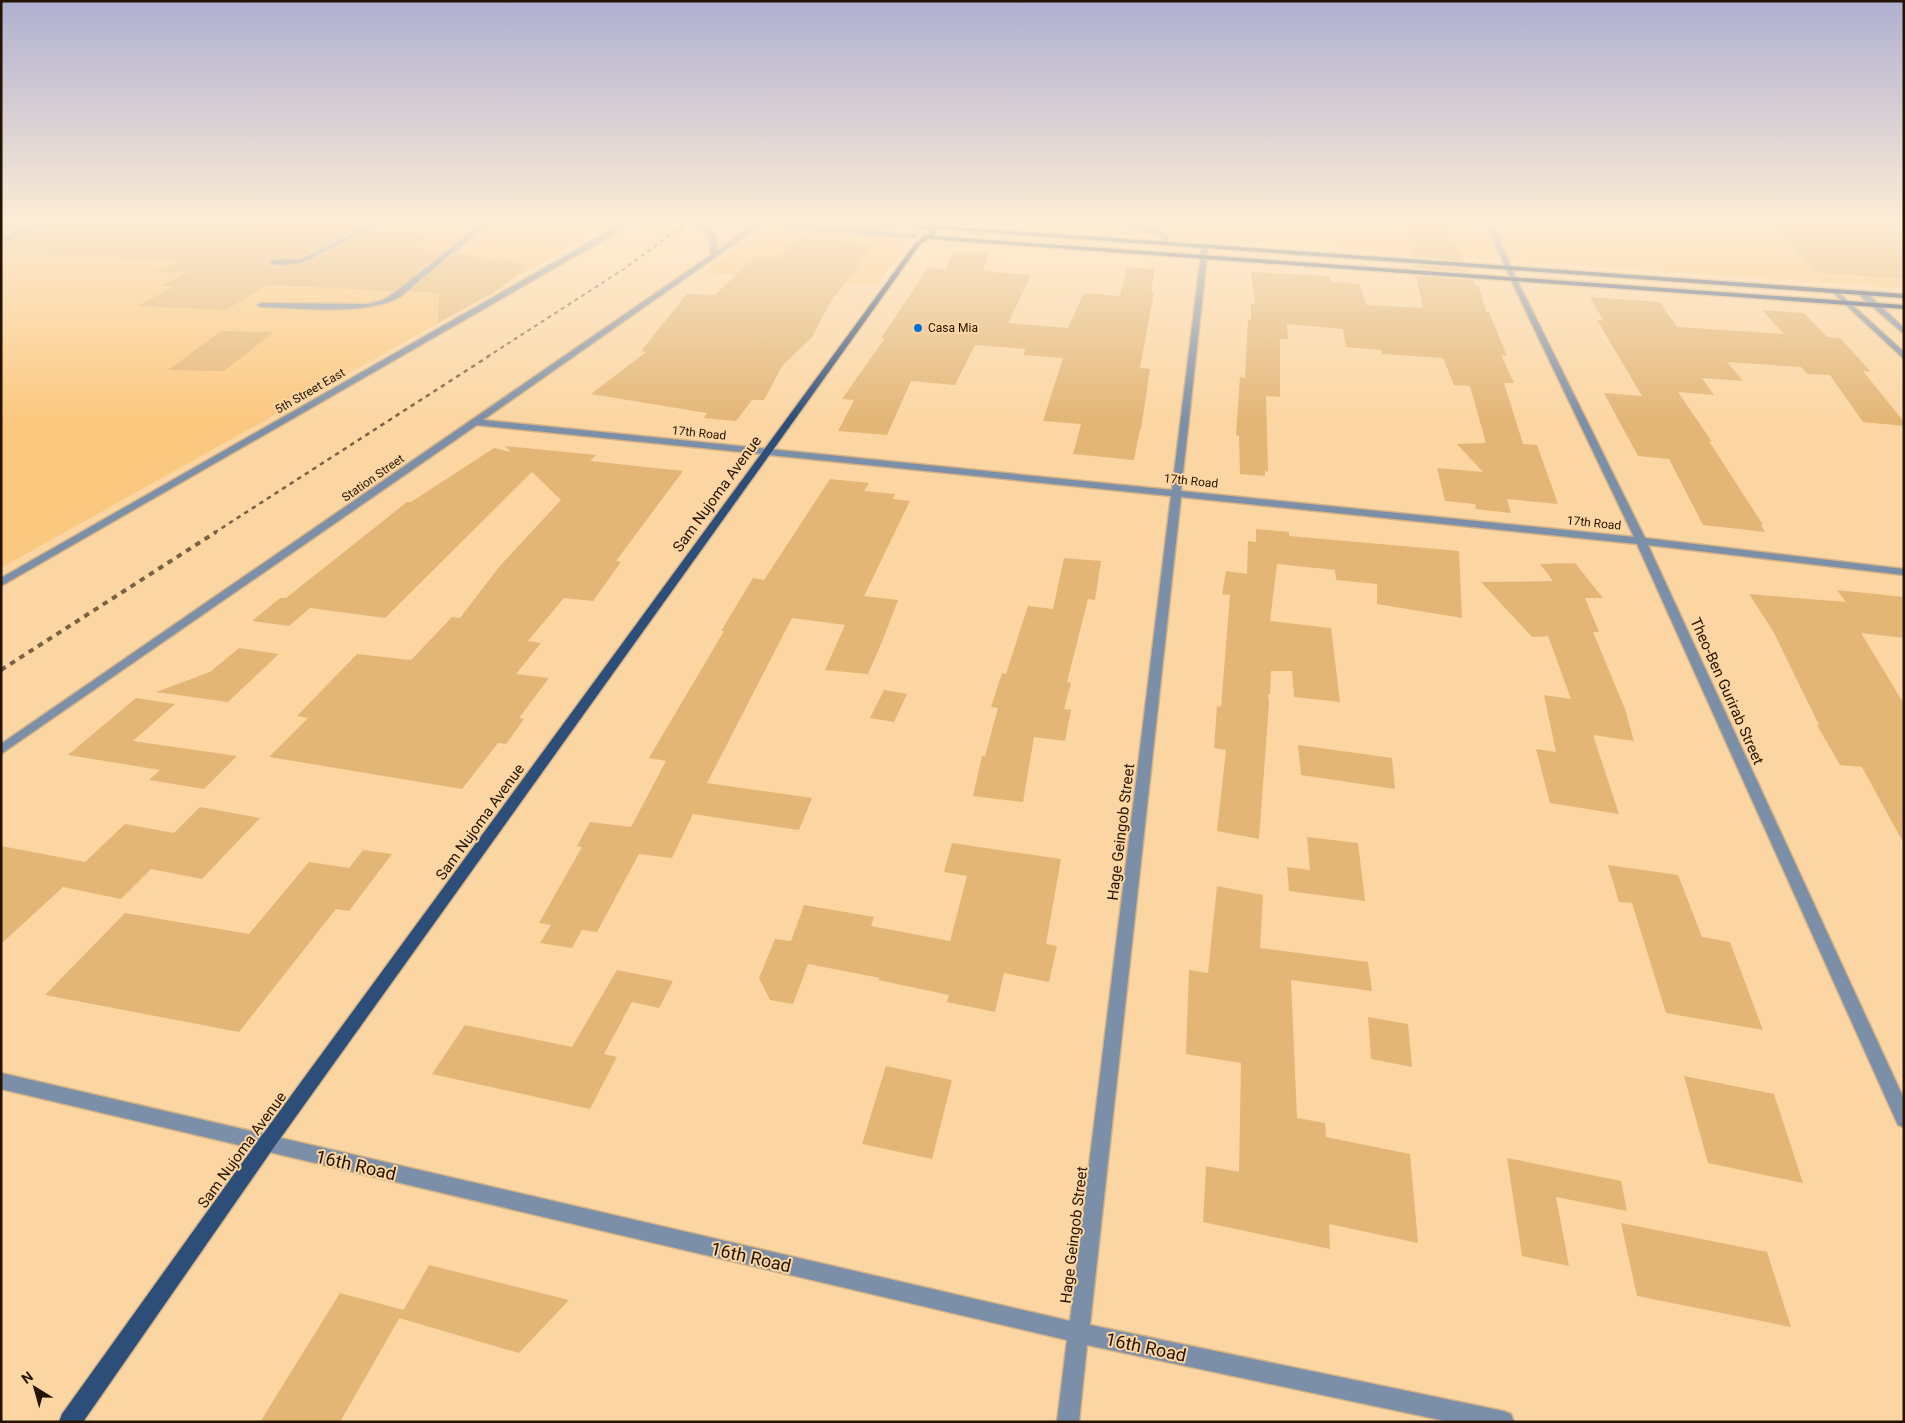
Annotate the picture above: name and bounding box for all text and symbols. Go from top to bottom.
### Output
place label: Casa Mia [928,321,978,335]
marker: Casa Mia [912,322,924,334]
street label: 5th Street East [273,365,347,417]
street label: 17th Road [671,423,727,443]
street label: Sam Nujoma Avenue [669,432,765,556]
street label: Station Street [339,451,407,505]
street label: 17th Road [1163,471,1219,491]
street label: 17th Road [1566,513,1622,533]
street label: Theo-Ben Gurirab Street [1686,615,1768,767]
street label: Sam Nujoma Avenue [432,760,528,884]
street label: Hage Geingob Street [1104,762,1138,901]
street label: Sam Nujoma Avenue [194,1088,290,1212]
street label: 16th Road [314,1146,398,1184]
street label: Hage Geingob Street [1057,1165,1091,1304]
street label: 16th Road [709,1238,793,1276]
street label: 16th Road [1104,1328,1188,1366]
north arrow [10,1363,60,1413]
text: N [18,1368,36,1387]

